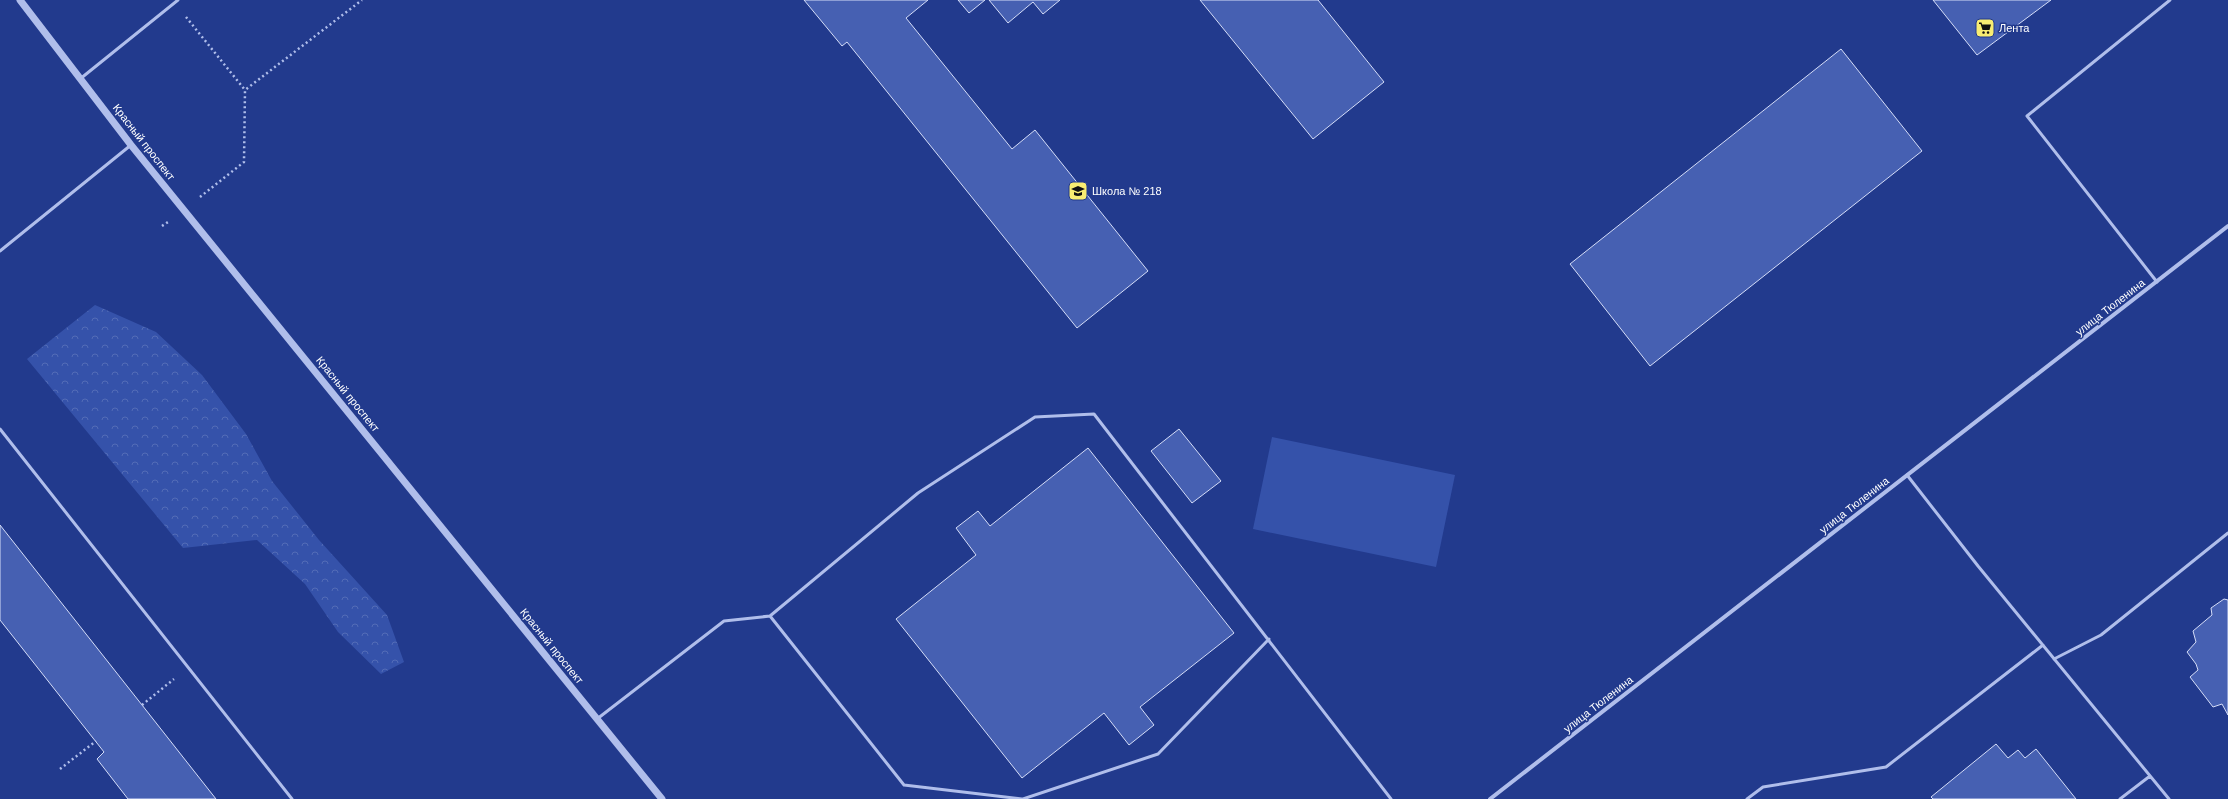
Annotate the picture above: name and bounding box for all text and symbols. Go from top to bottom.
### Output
supermarket icon: Лента [1974,17,1996,39]
place label: Лента [1999,22,2030,34]
street label: Красный проспект [111,102,177,182]
school or university icon: Школа № 218 [1067,180,1089,202]
place label: Школа № 218 [1092,185,1162,197]
street label: улица Тюленина [2073,276,2148,338]
street label: Красный проспект [314,354,382,434]
street label: улица Тюленина [1817,474,1892,536]
street label: Красный проспект [518,606,586,686]
street label: улица Тюленина [1561,673,1636,735]

